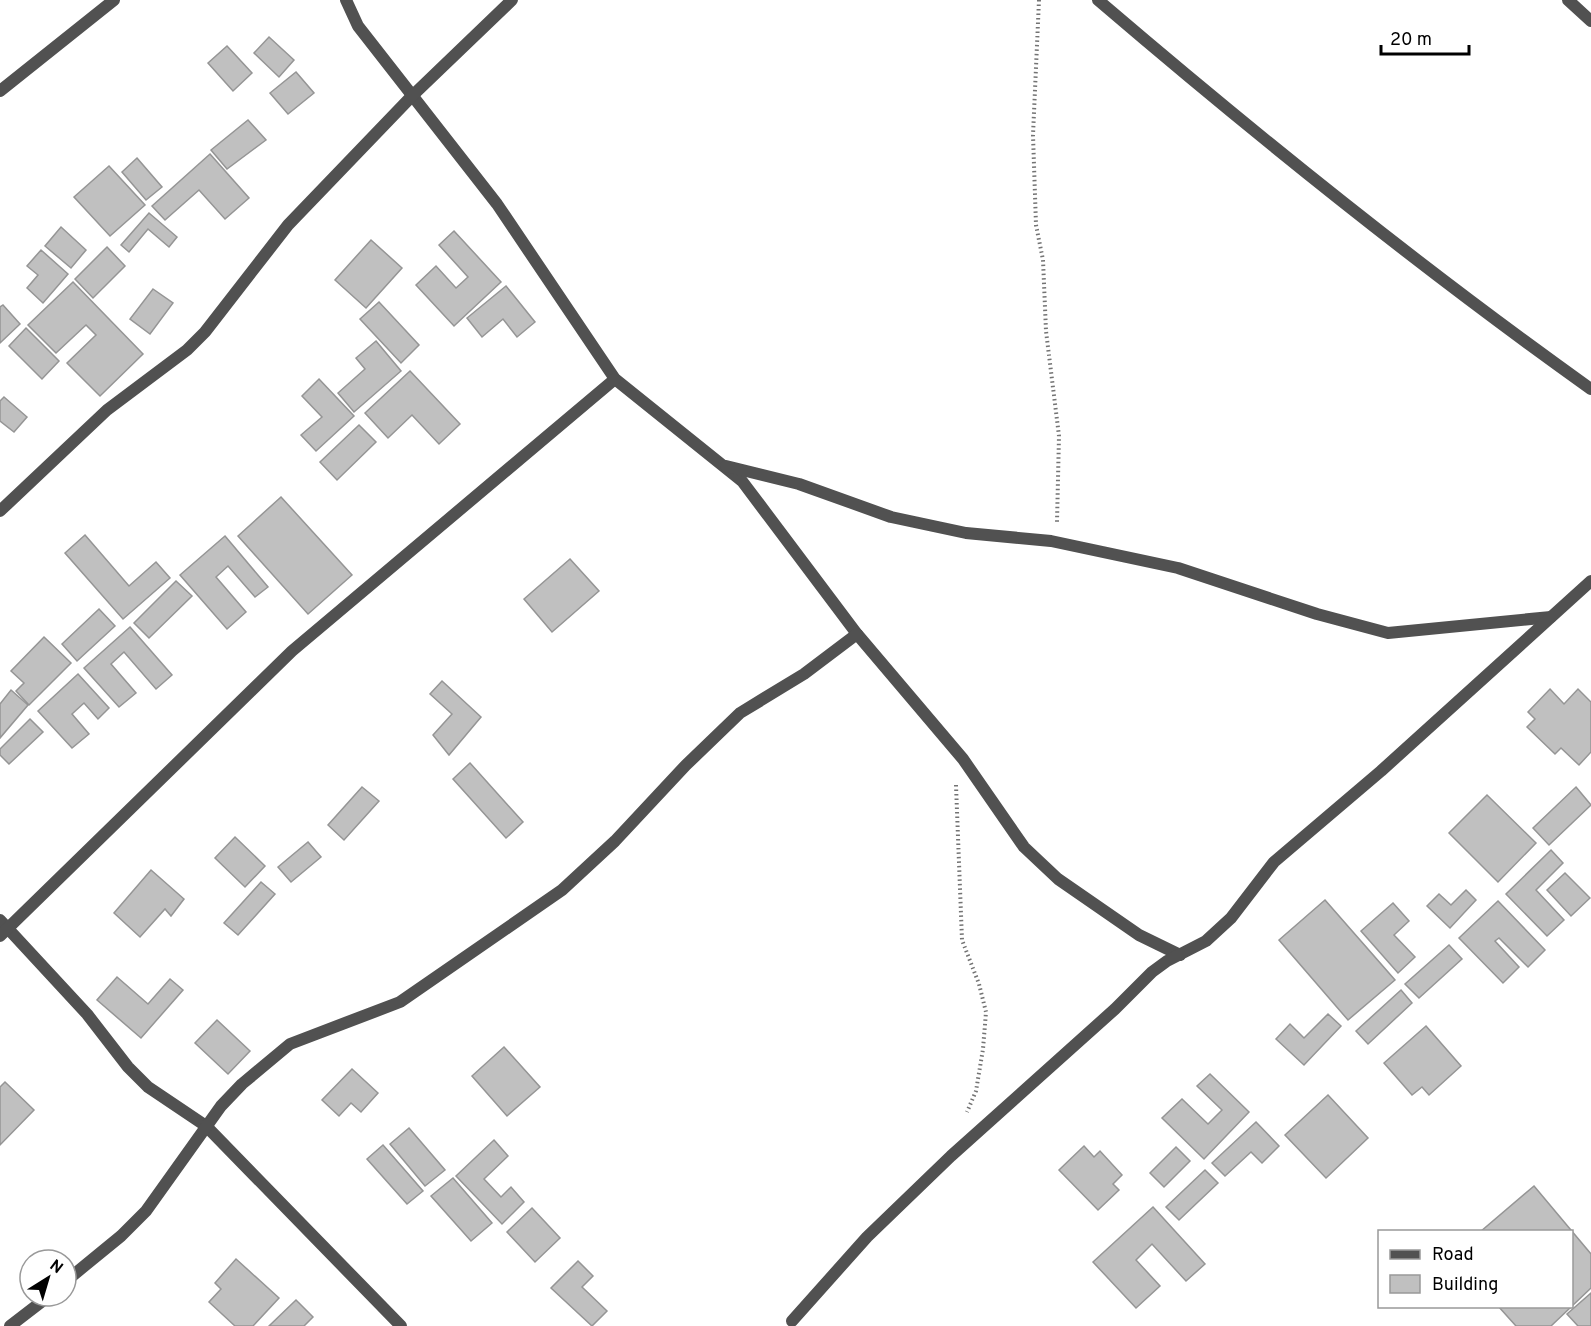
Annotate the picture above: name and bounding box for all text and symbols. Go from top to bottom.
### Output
scale bar [1381,18,1470,56]
text: 20 m [1390,29,1432,52]
legend [1378,1230,1573,1308]
text: Road [1432,1244,1474,1267]
north arrow [18,1248,78,1308]
text: N [45,1256,66,1279]
text: Building [1432,1274,1498,1297]

